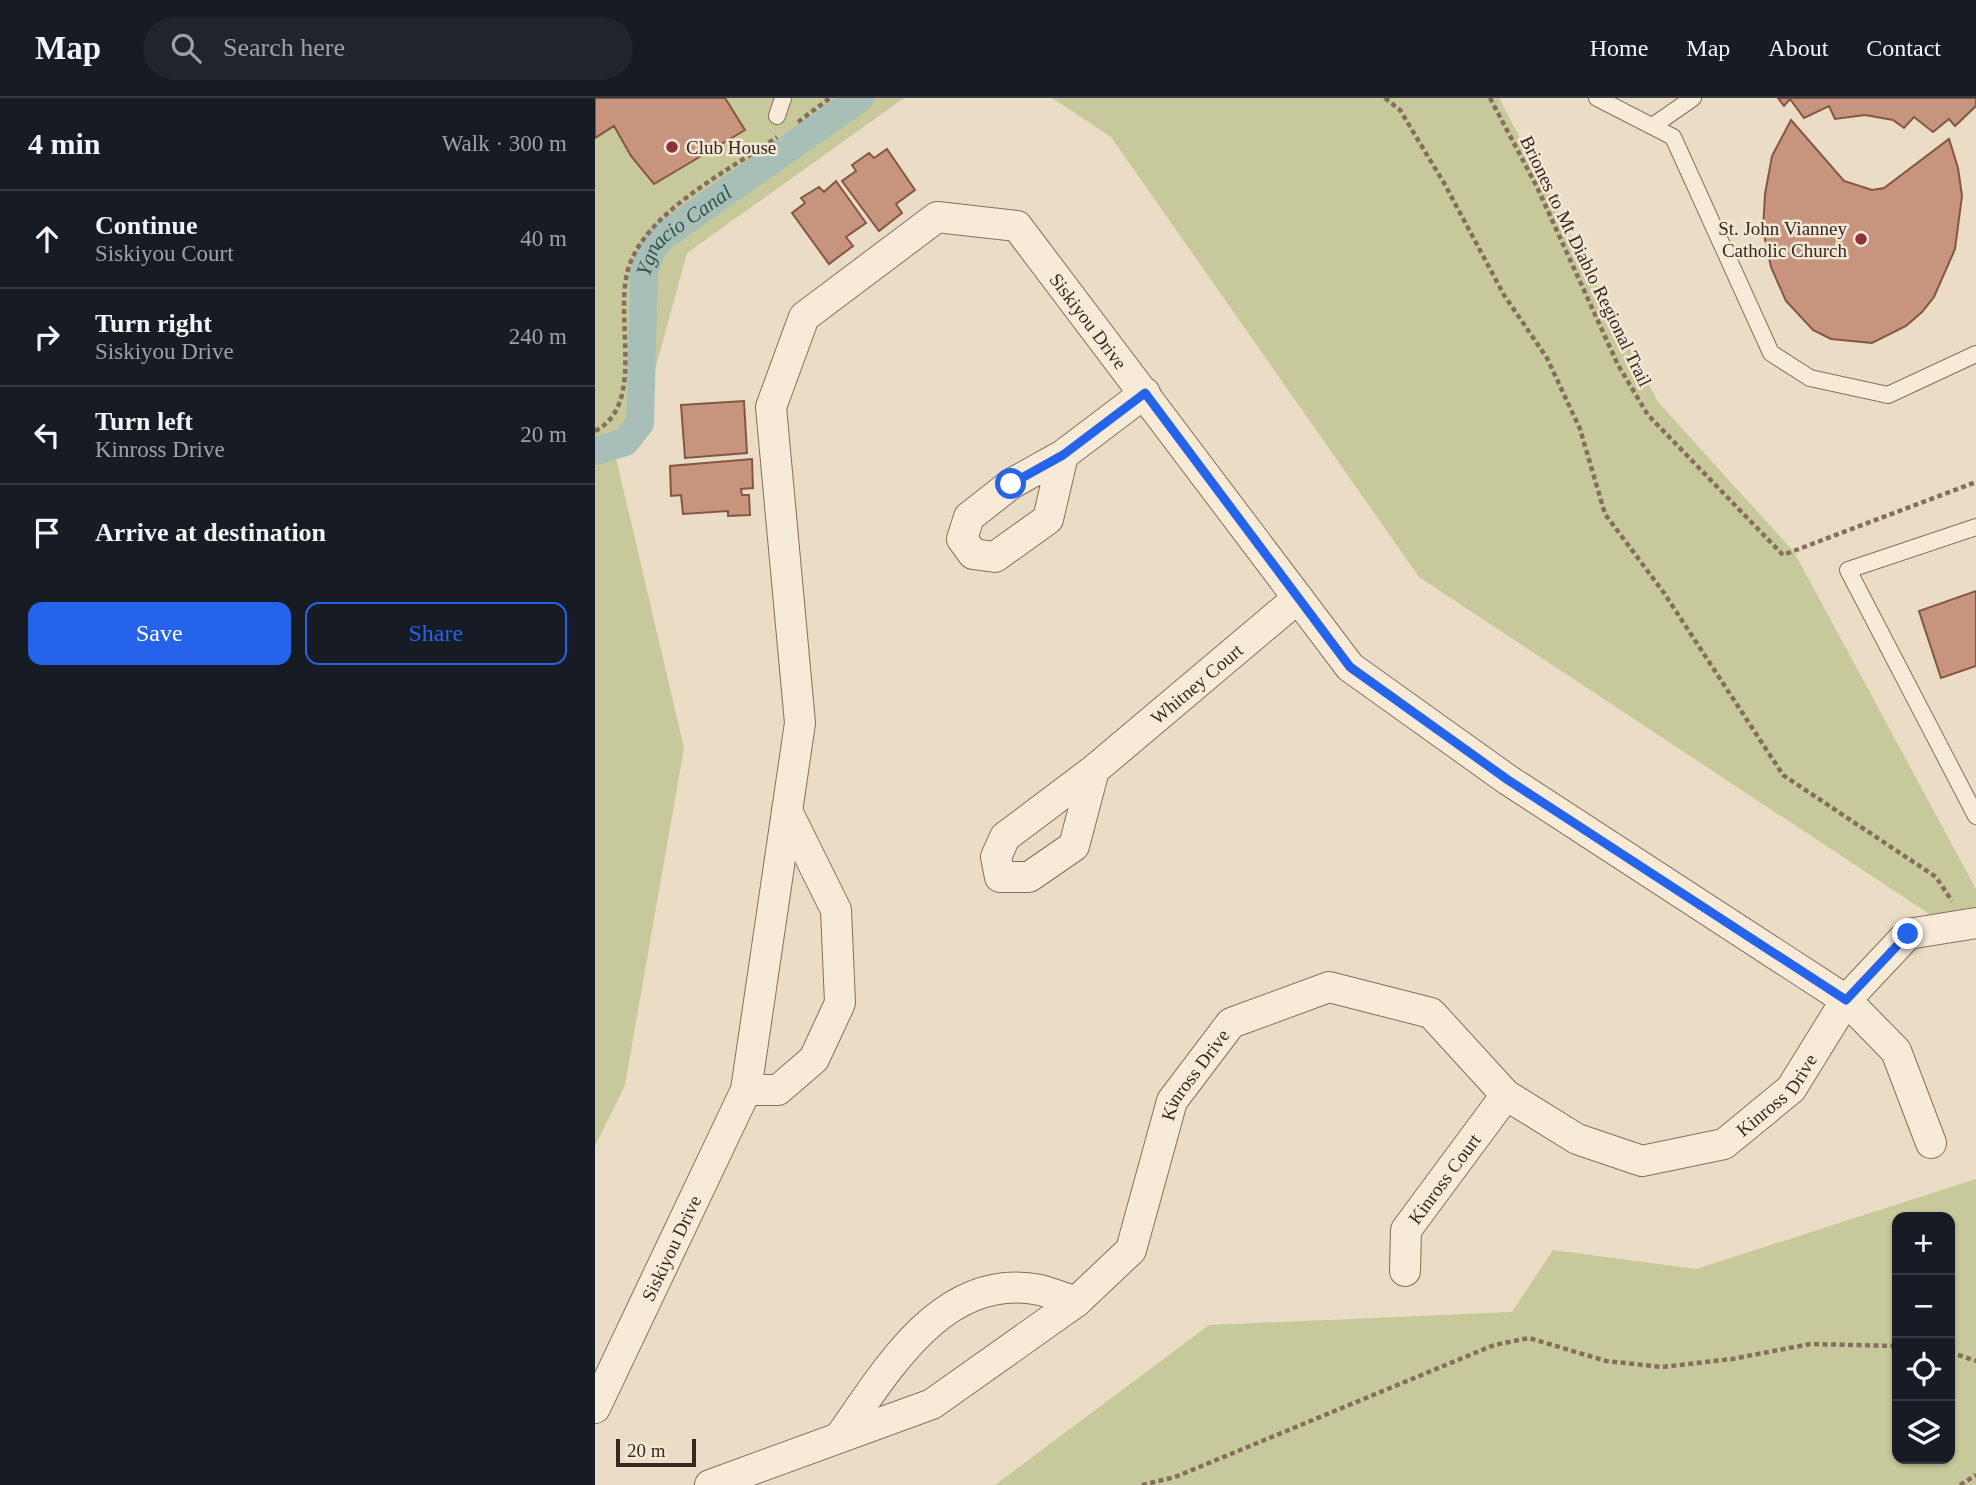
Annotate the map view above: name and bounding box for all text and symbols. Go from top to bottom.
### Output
search box [143,17,633,80]
icon: search [167,29,205,67]
text: Map [35,30,101,66]
text: Search here [223,33,345,62]
text: Home [1590,35,1648,61]
text: Map [1686,35,1730,61]
text: About [1768,35,1828,61]
text: Contact [1866,35,1941,61]
text: 4 min [28,127,101,160]
text: Walk · 300 m [442,131,567,156]
street label: Briones to Mt Diablo Regional Trail [1516,132,1656,390]
place label: Club House [686,137,776,158]
marker: Club House [664,139,680,155]
water label: Ygnacio Canal [631,180,736,279]
text: Continue [95,211,198,240]
place label: St. John Vianney Catholic Church [1718,218,1847,261]
icon: ahead [28,220,66,258]
text: 40 m [520,226,567,251]
marker: St. John Vianney Catholic Church [1853,231,1869,247]
text: Siskiyou Court [95,241,234,266]
street label: Siskiyou Drive [1046,269,1132,373]
text: Turn right [95,309,212,338]
icon: right [28,318,66,356]
text: 240 m [509,324,567,349]
text: Siskiyou Drive [95,339,234,364]
text: Turn left [95,407,193,436]
icon: left [28,416,66,454]
text: 20 m [520,422,567,447]
text: Kinross Drive [95,437,225,462]
route start [995,468,1026,499]
icon: arrive [28,514,66,552]
text: Arrive at destination [95,518,326,547]
button: Save [28,602,291,665]
button: Share [305,602,567,665]
street label: Whitney Court [1146,639,1247,728]
route end [1892,918,1923,949]
street label: Kinross Drive [1157,1025,1233,1123]
street label: Kinross Drive [1732,1050,1821,1140]
street label: Kinross Court [1404,1129,1485,1228]
street label: Siskiyou Drive [637,1192,705,1304]
map controls [1892,1212,1955,1464]
button: + [1892,1212,1955,1275]
button: − [1892,1275,1955,1338]
button: locate [1892,1338,1955,1401]
button: layers [1892,1401,1955,1464]
scale bar [616,1436,697,1468]
text: 20 m [627,1440,666,1461]

